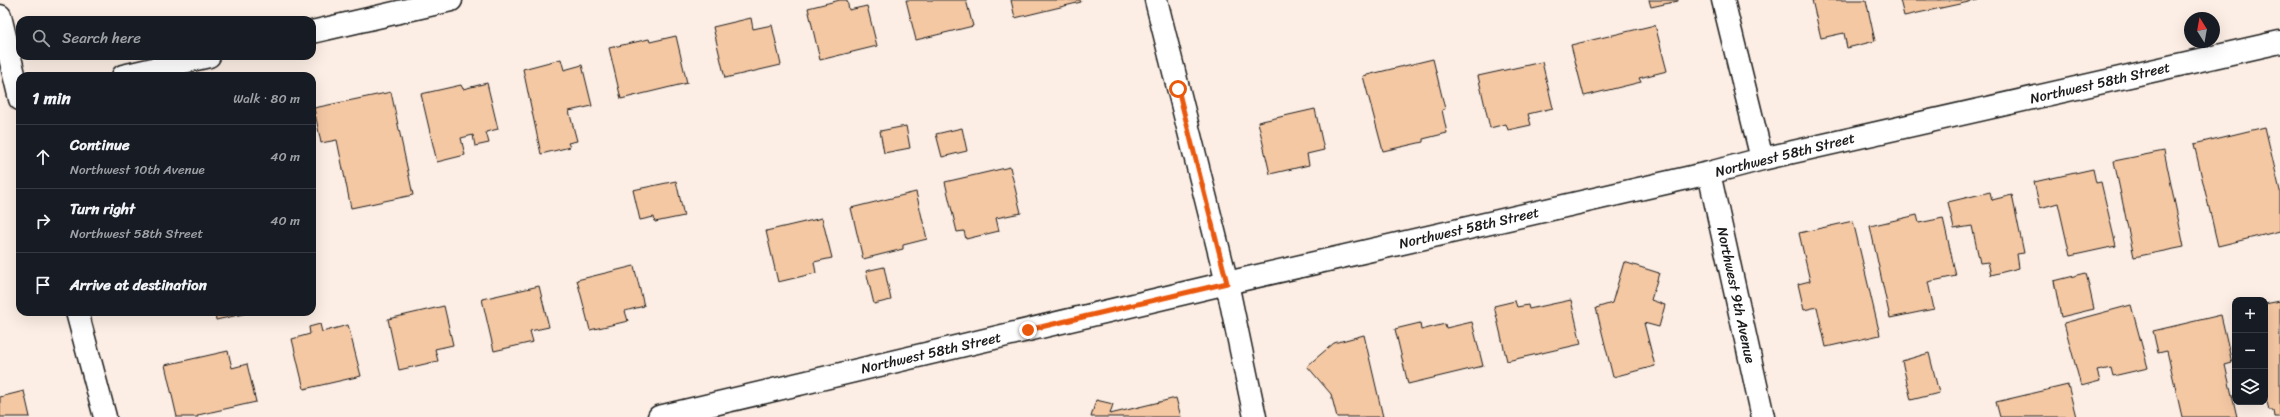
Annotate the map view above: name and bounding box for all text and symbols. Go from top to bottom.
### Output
north arrow [2184,12,2220,48]
search box [16,16,316,60]
text: Search here [62,25,141,51]
icon: search [30,27,52,49]
street label: Northwest 58th Street [2027,55,2173,111]
route start [1169,80,1187,98]
text: 1 min [32,83,71,113]
text: Walk · 80 m [233,87,300,110]
street label: Northwest 58th Street [1712,126,1858,184]
text: Continue [70,132,130,158]
text: 40 m [270,145,300,168]
icon: ahead [32,146,54,168]
text: Northwest 10th Avenue [70,158,205,181]
text: Turn right [70,196,135,222]
street label: Northwest 58th Street [1396,200,1542,256]
text: 40 m [270,209,300,232]
icon: right [32,210,54,232]
text: Northwest 58th Street [70,222,203,245]
street label: Northwest 9th Avenue [1709,224,1763,366]
text: Arrive at destination [70,272,207,298]
icon: arrive [32,274,54,296]
map controls [2232,297,2268,405]
button: + [2232,297,2268,333]
route end [1019,321,1037,339]
street label: Northwest 58th Street [858,325,1004,381]
button: − [2232,333,2268,369]
button: layers [2232,369,2268,405]

